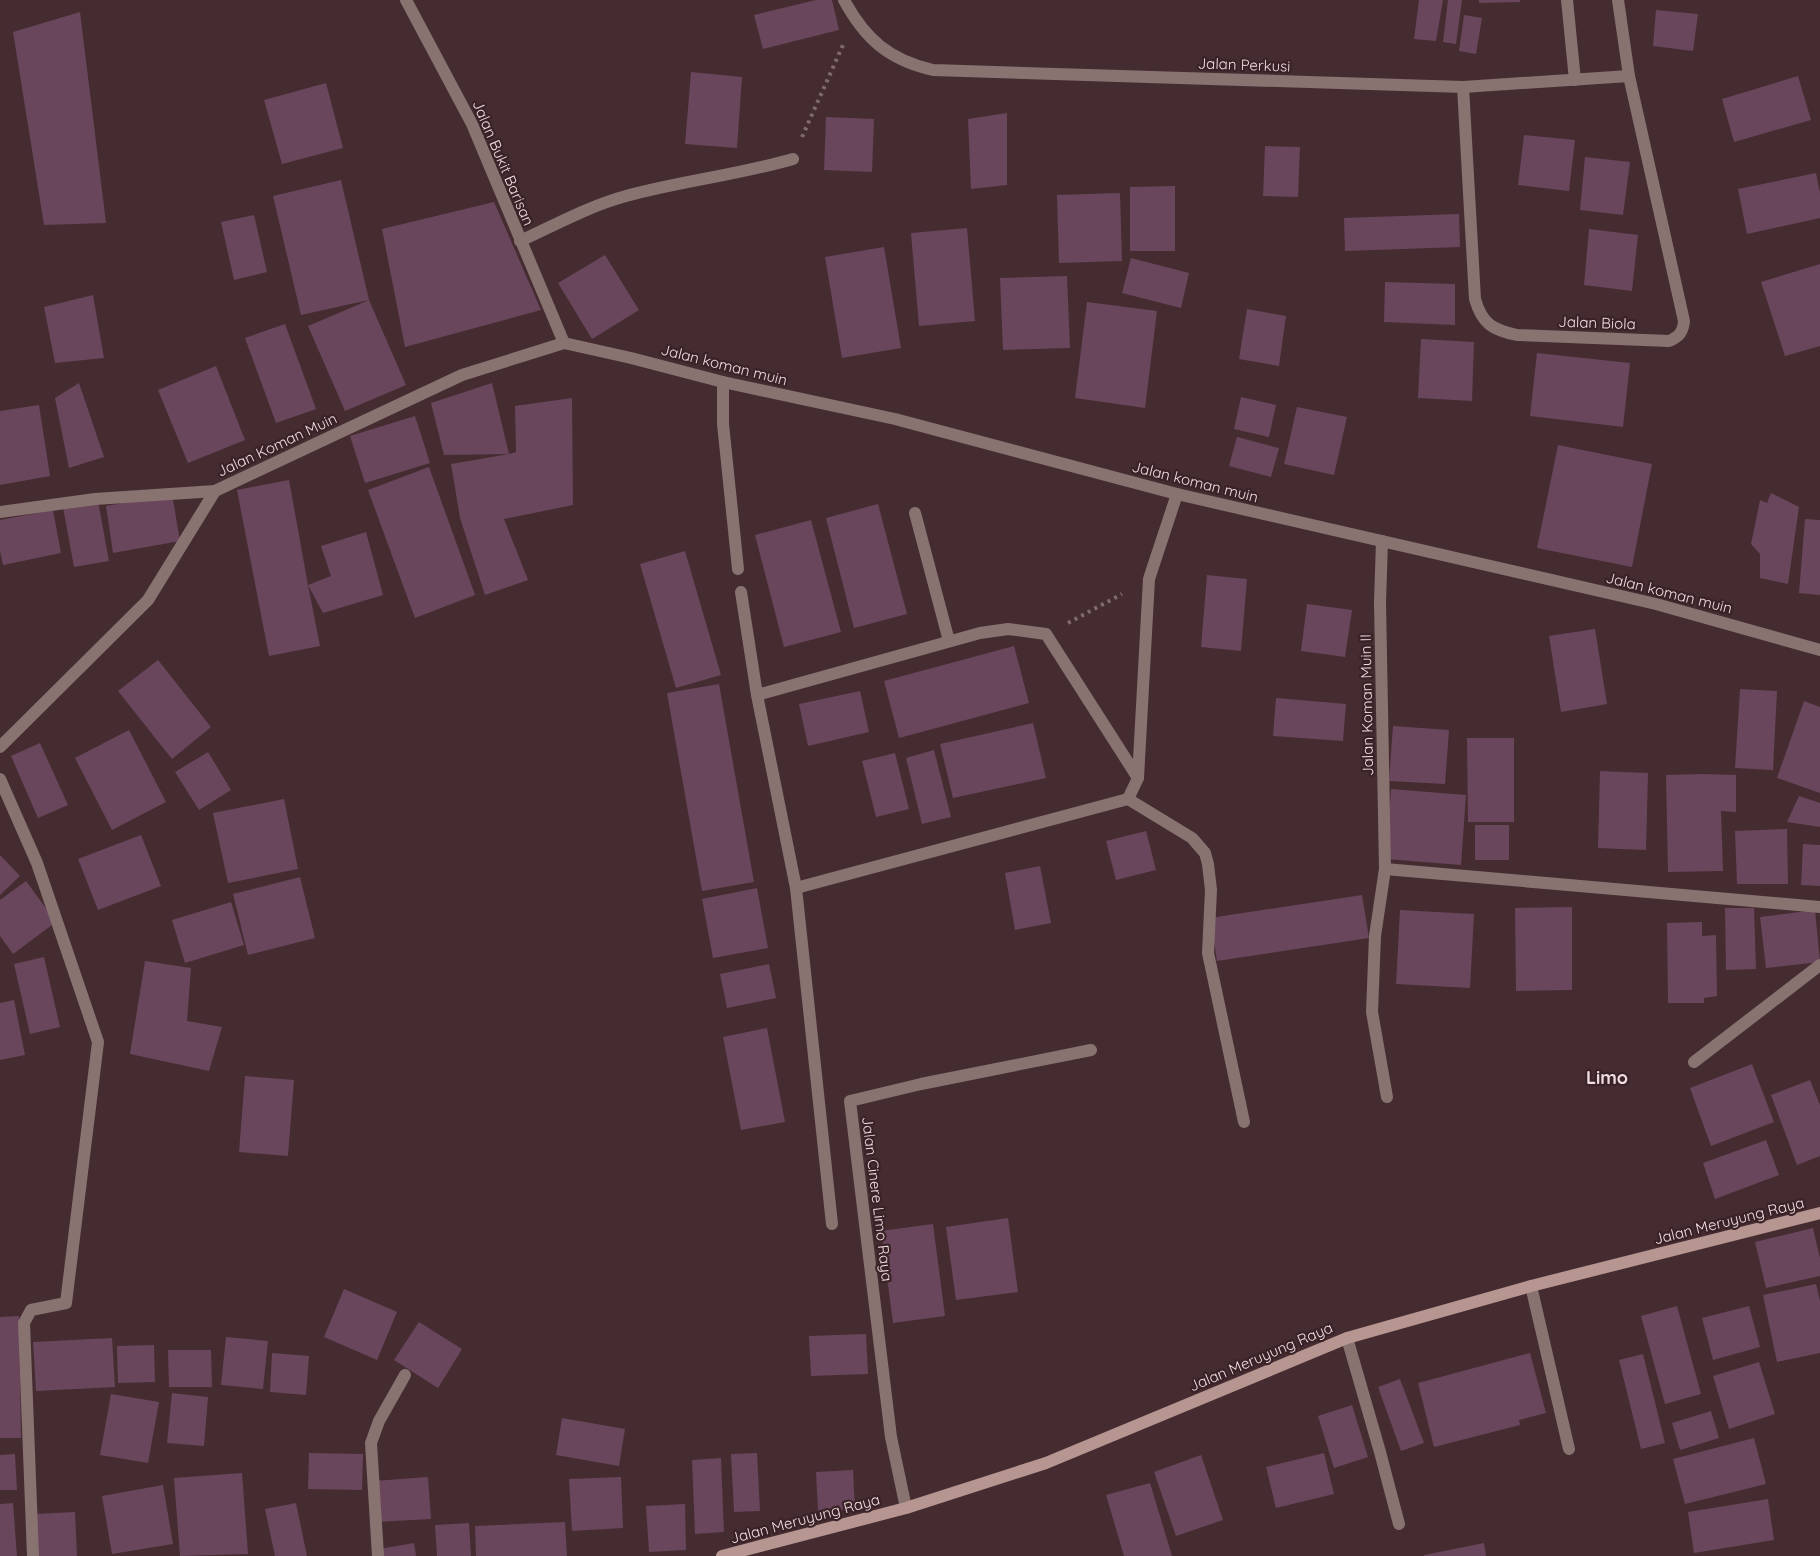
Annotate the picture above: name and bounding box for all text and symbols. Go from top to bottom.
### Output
street label: Jalan Perkusi [1197,53,1291,76]
street label: Jalan Bukit Barisan [468,97,538,228]
street label: Jalan Biola [1558,312,1636,333]
street label: Jalan koman muin [659,340,789,389]
street label: Jalan Koman Muin [214,408,340,481]
street label: Jalan koman muin [1130,457,1260,506]
street label: Jalan koman muin [1604,568,1734,617]
street label: Jalan Koman Muin II [1356,634,1377,776]
district label: Limo [1586,1066,1628,1089]
street label: Jalan Cinere Limo Raya [858,1115,897,1282]
street label: Jalan Meruyung Raya [1652,1193,1806,1248]
street label: Jalan Meruyung Raya [1186,1318,1335,1395]
street label: Jalan Meruyung Raya [728,1489,882,1548]

